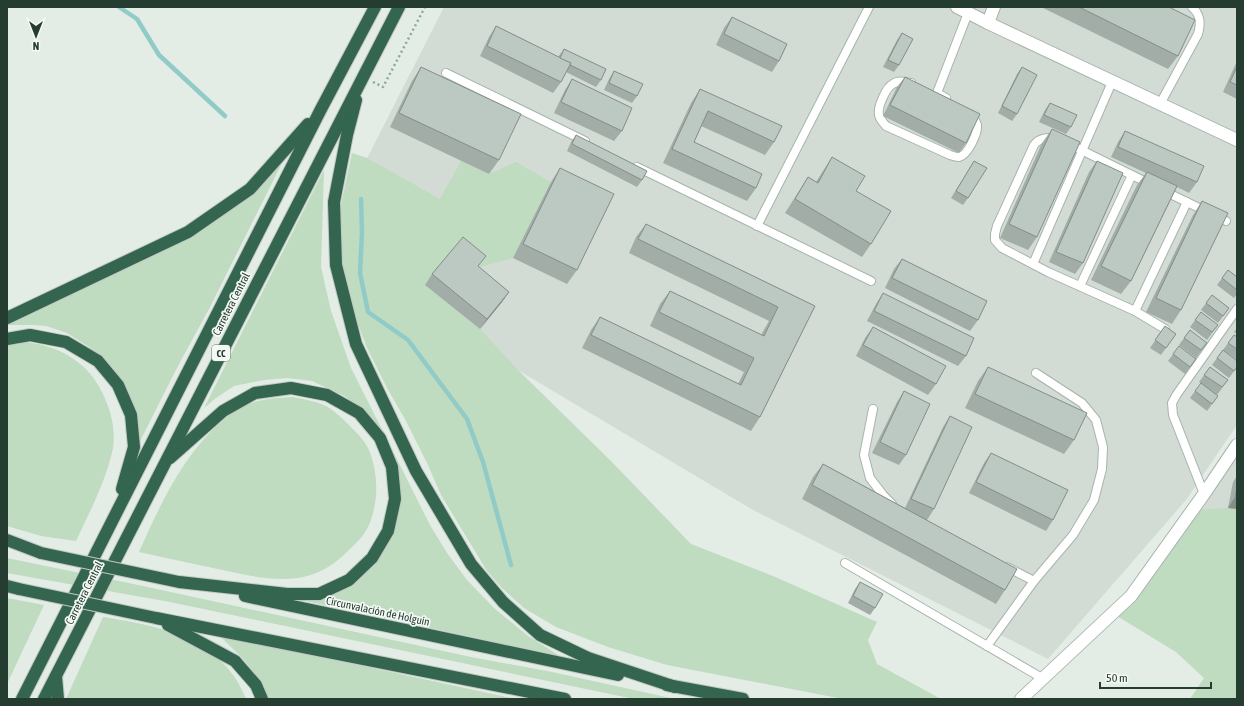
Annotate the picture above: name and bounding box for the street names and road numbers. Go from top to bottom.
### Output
street label: Carretera Central [210,271,252,337]
road number: CC [212,345,230,361]
street label: Carretera Central [63,560,105,626]
street label: Circunvalación de Holguín [325,594,431,628]

